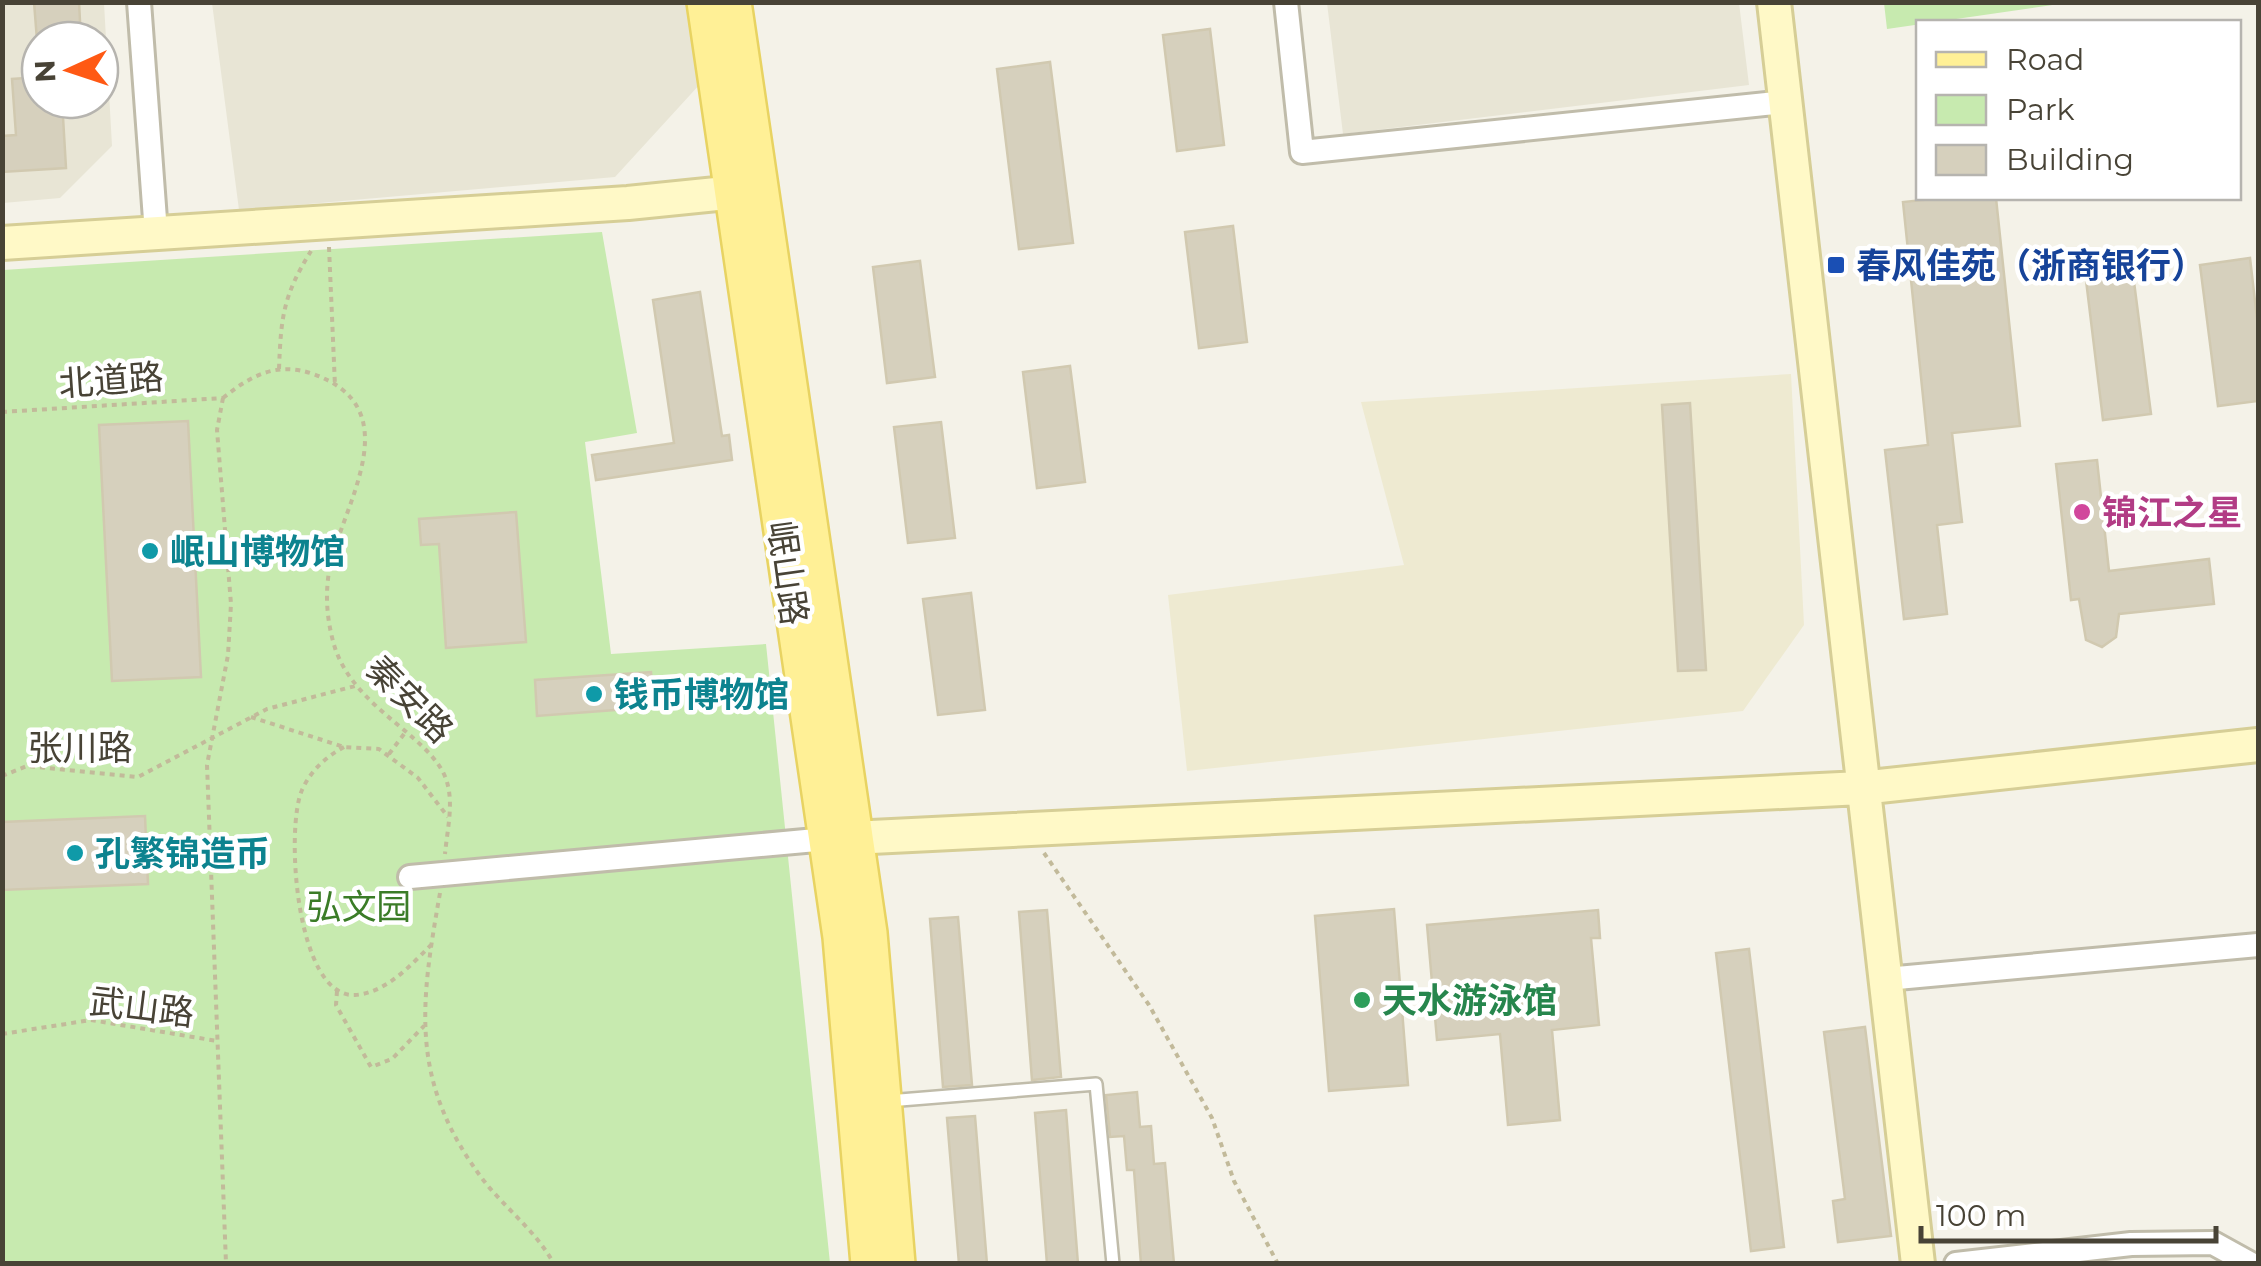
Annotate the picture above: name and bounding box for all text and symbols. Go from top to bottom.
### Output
north arrow [20,20,120,120]
legend [1916,20,2241,200]
text: Road [2006,41,2084,78]
text: N [27,59,63,83]
text: Park [2006,91,2075,128]
text: Building [2006,141,2134,178]
place label: 春风佳苑（浙商银行） [1856,244,2206,287]
marker: 春风佳苑（浙商银行） [1825,254,1847,276]
street label: 北道路 [57,355,165,405]
place label: 锦江之星 [2102,491,2242,534]
marker: 锦江之星 [2071,501,2093,523]
street label: 岷山路 [759,518,817,628]
place label: 岷山博物馆 [170,530,345,573]
marker: 岷山博物馆 [139,540,161,562]
street label: 秦安路 [358,647,462,751]
place label: 钱币博物馆 [614,673,789,716]
marker: 钱币博物馆 [583,683,605,705]
street label: 张川路 [27,726,133,769]
place label: 孔繁锦造币 [95,832,270,875]
marker: 孔繁锦造币 [64,842,86,864]
park label: 弘文园 [306,885,412,928]
street label: 武山路 [87,979,197,1035]
place label: 天水游泳馆 [1382,979,1557,1022]
marker: 天水游泳馆 [1351,989,1373,1011]
scale bar [1921,1181,2216,1243]
text: 100 m [1936,1197,2026,1234]

